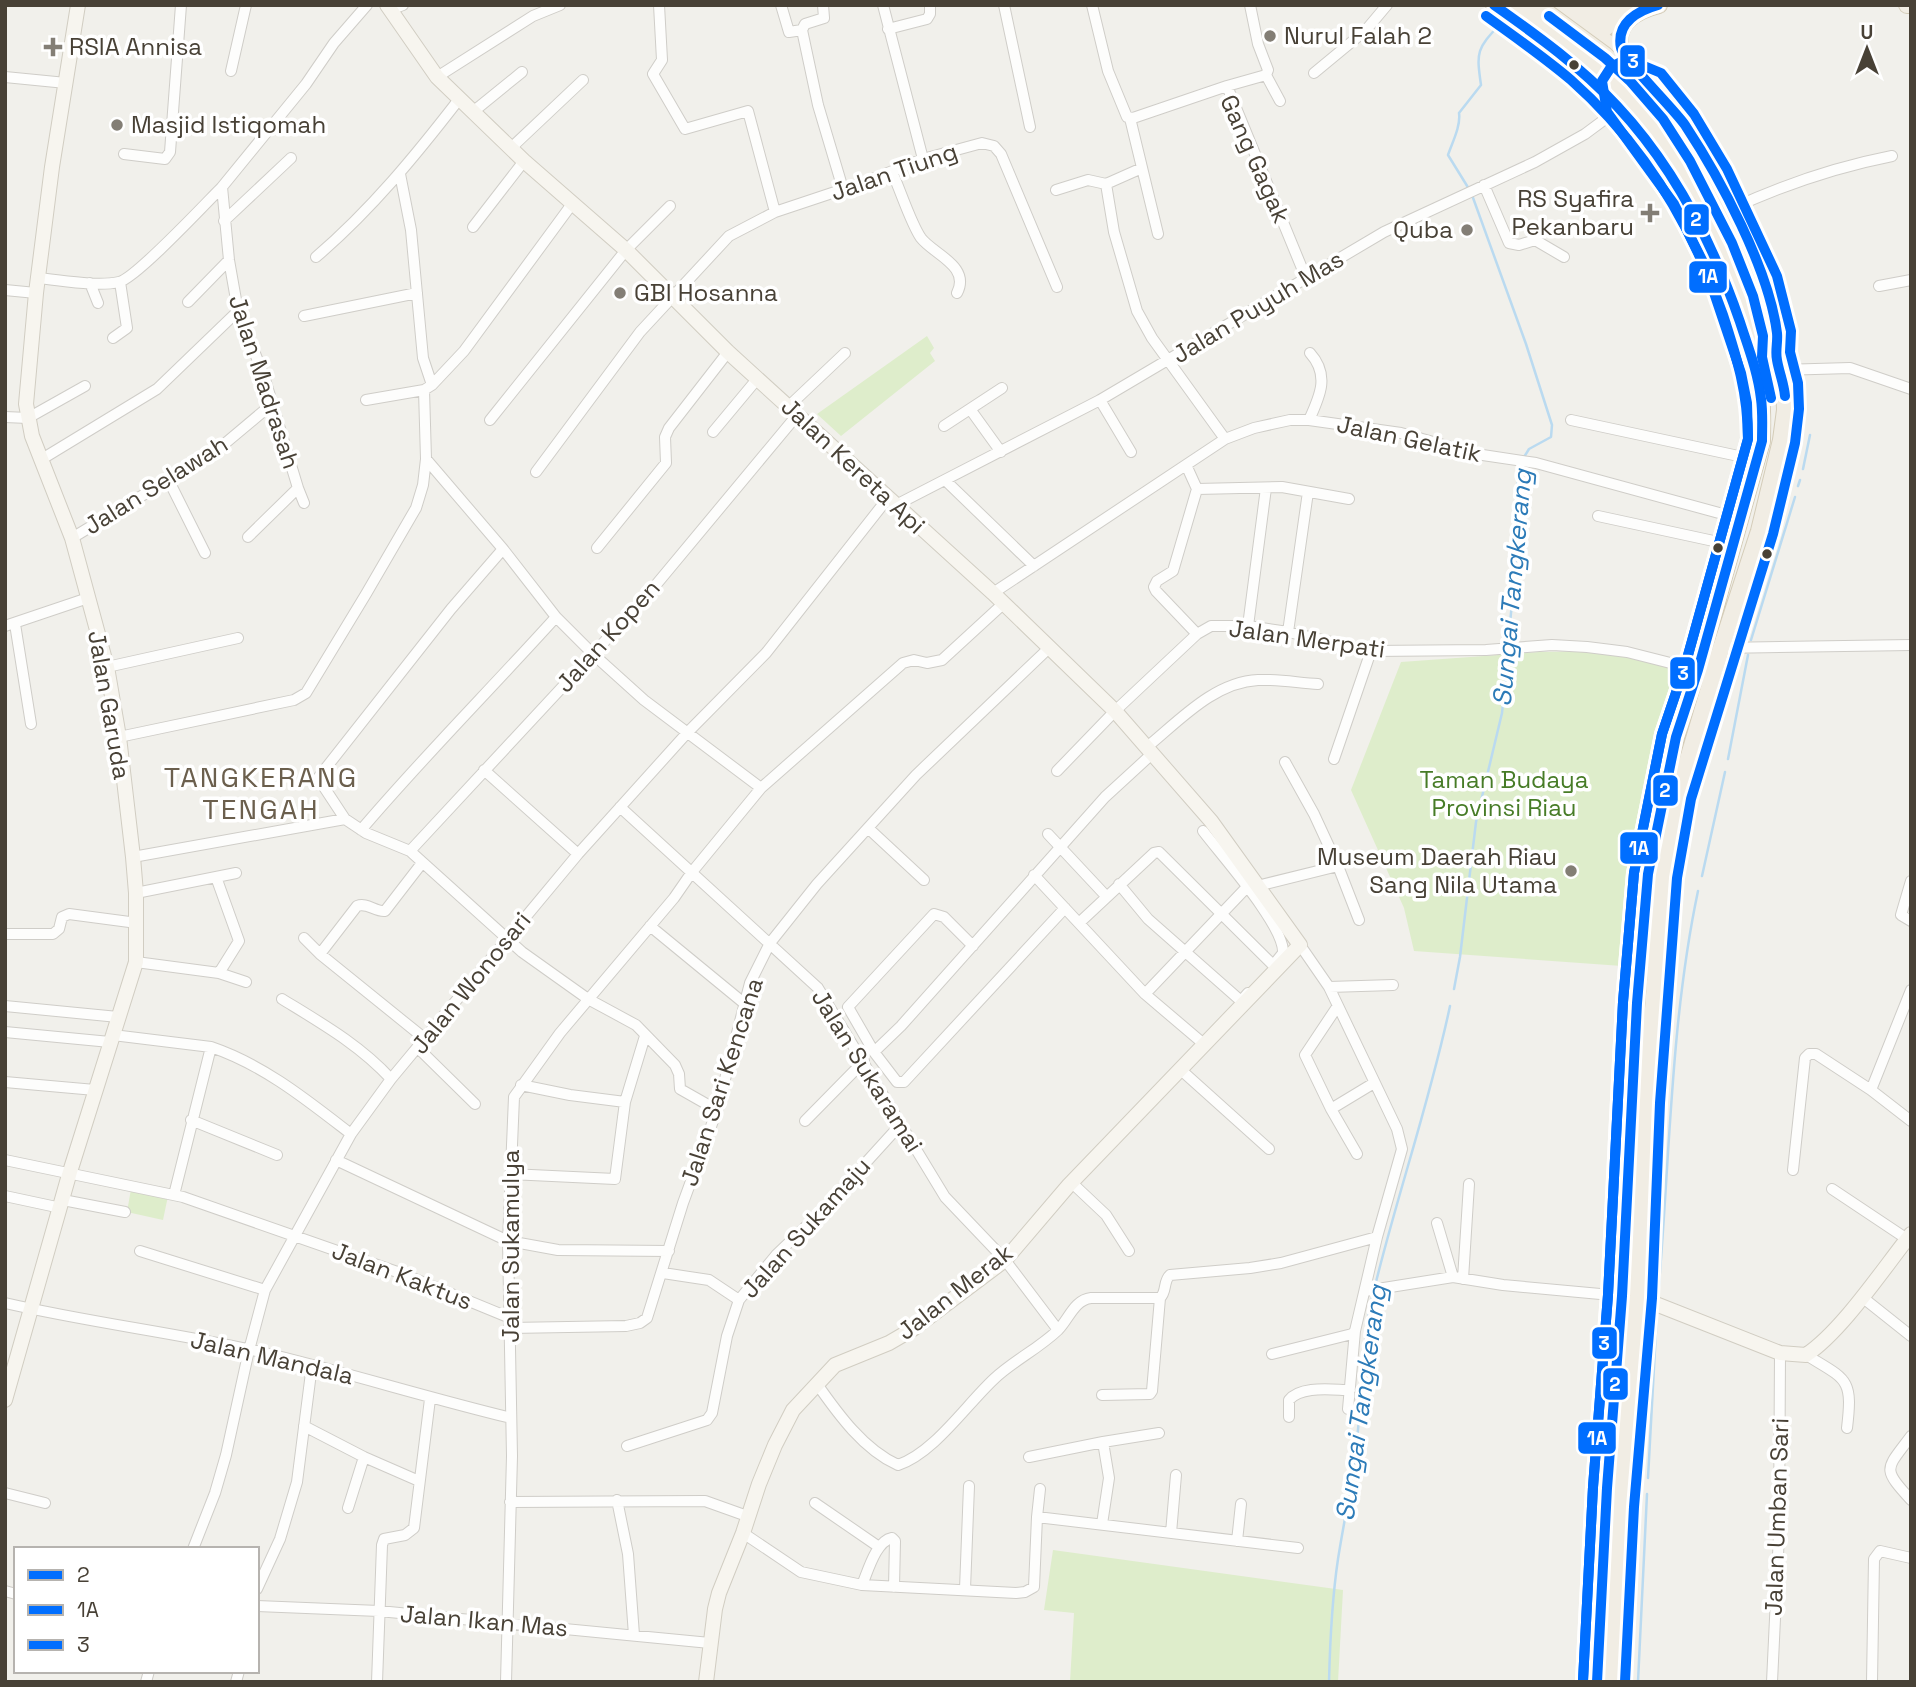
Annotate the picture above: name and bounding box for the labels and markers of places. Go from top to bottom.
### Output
place label: Nurul Falah 2 [1284,20,1432,51]
marker: Nurul Falah 2 [1262,28,1278,44]
place label: RSIA Annisa [69,31,202,62]
marker: RSIA Annisa [43,37,63,57]
unlabelled marker [1567,58,1581,72]
place label: Masjid Istiqomah [131,109,326,140]
marker: Masjid Istiqomah [109,117,125,133]
place label: RS Syafira Pekanbaru [1512,183,1634,242]
marker: RS Syafira Pekanbaru [1640,203,1660,223]
place label: Quba [1393,214,1453,245]
marker: Quba [1459,222,1475,238]
place label: GBI Hosanna [634,277,778,308]
marker: GBI Hosanna [612,285,628,301]
unlabelled marker [1711,541,1725,555]
unlabelled marker [1760,547,1774,561]
place label: Museum Daerah Riau Sang Nila Utama [1317,841,1557,900]
marker: Museum Daerah Riau Sang Nila Utama [1563,863,1579,879]

